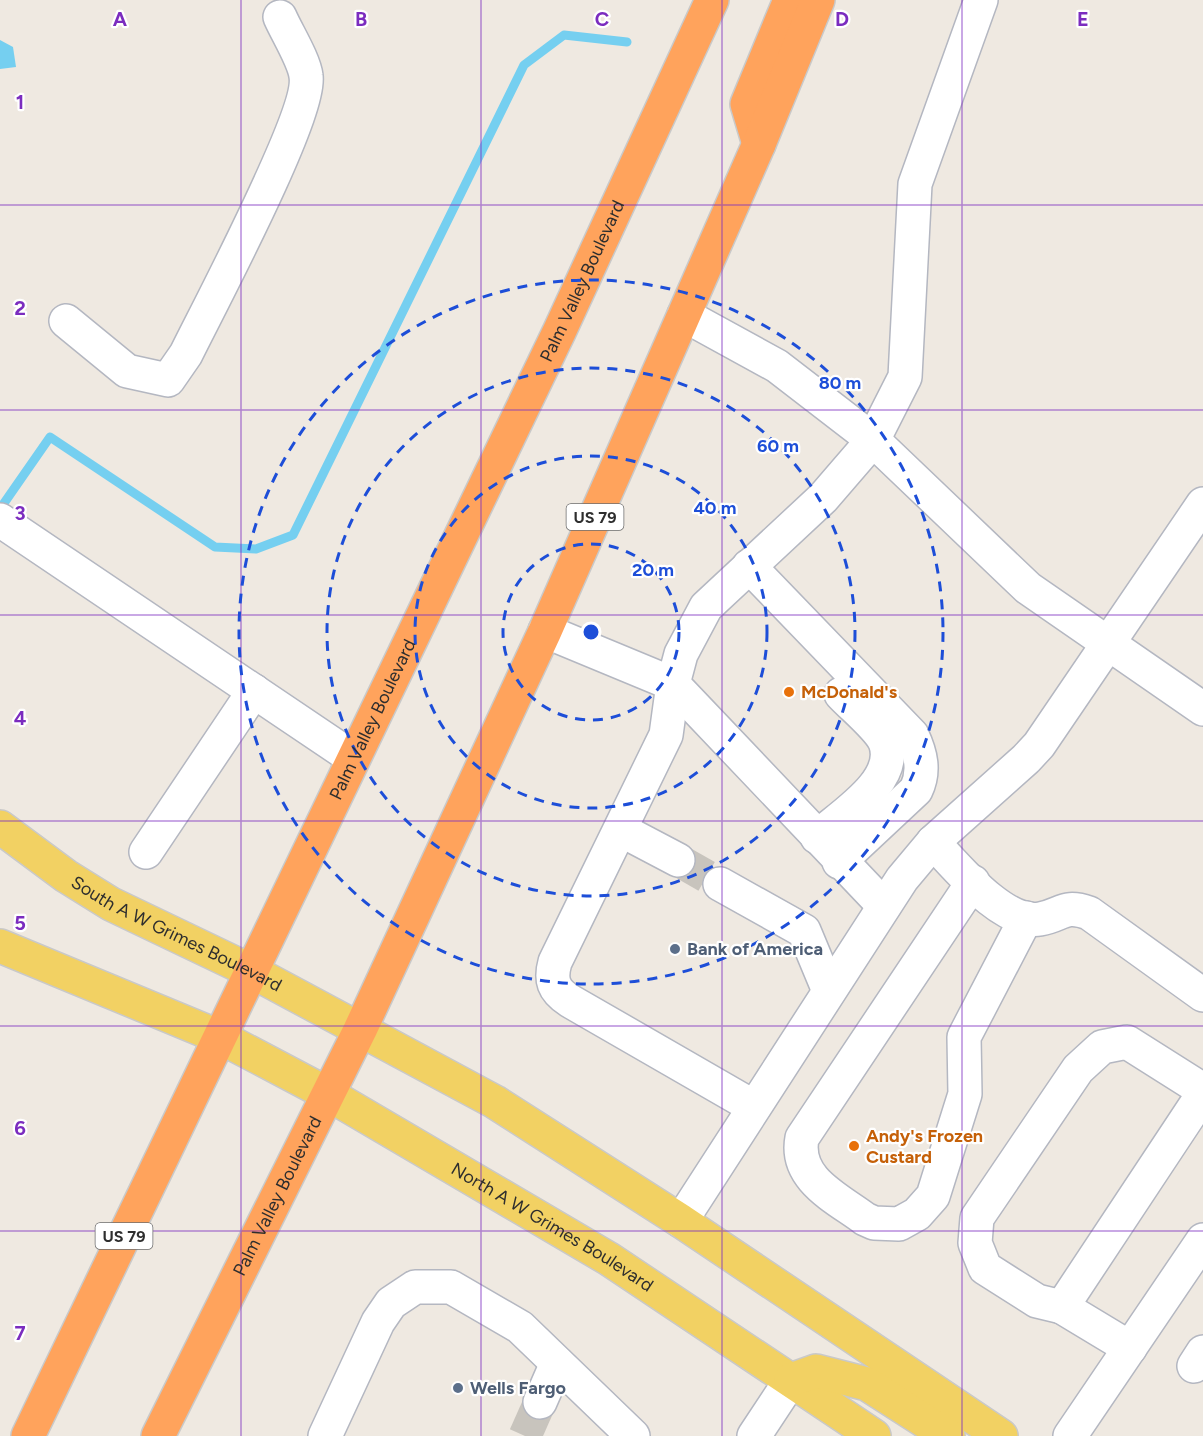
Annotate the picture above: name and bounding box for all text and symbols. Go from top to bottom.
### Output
text: A [113,7,128,31]
text: B [355,7,367,31]
text: C [595,7,609,31]
text: D [835,7,849,31]
text: E [1077,7,1089,31]
text: 1 [16,90,24,114]
street label: Palm Valley Boulevard [535,197,629,366]
text: 2 [14,296,26,320]
text: 80 m [819,372,861,394]
text: 60 m [757,435,799,457]
text: 40 m [693,497,737,519]
text: 3 [14,501,26,525]
road number: US 79 [566,504,624,530]
text: 20 m [632,559,674,581]
centre of rings [581,622,601,642]
street label: Palm Valley Boulevard [325,636,421,803]
place label: McDonald's [801,681,898,703]
marker: McDonald's [782,685,796,699]
text: 4 [14,706,27,730]
street label: South A W Grimes Boulevard [67,871,285,996]
text: 5 [14,911,26,935]
place label: Bank of America [687,938,823,960]
marker: Bank of America [668,942,682,956]
street label: Palm Valley Boulevard [228,1113,326,1280]
text: 6 [14,1116,26,1140]
place label: Andy's Frozen Custard [866,1125,983,1168]
marker: Andy's Frozen Custard [847,1139,861,1153]
street label: North A W Grimes Boulevard [447,1158,658,1296]
road number: US 79 [96,1223,152,1249]
text: 7 [14,1321,26,1345]
place label: Wells Fargo [470,1377,566,1399]
marker: Wells Fargo [451,1381,465,1395]

